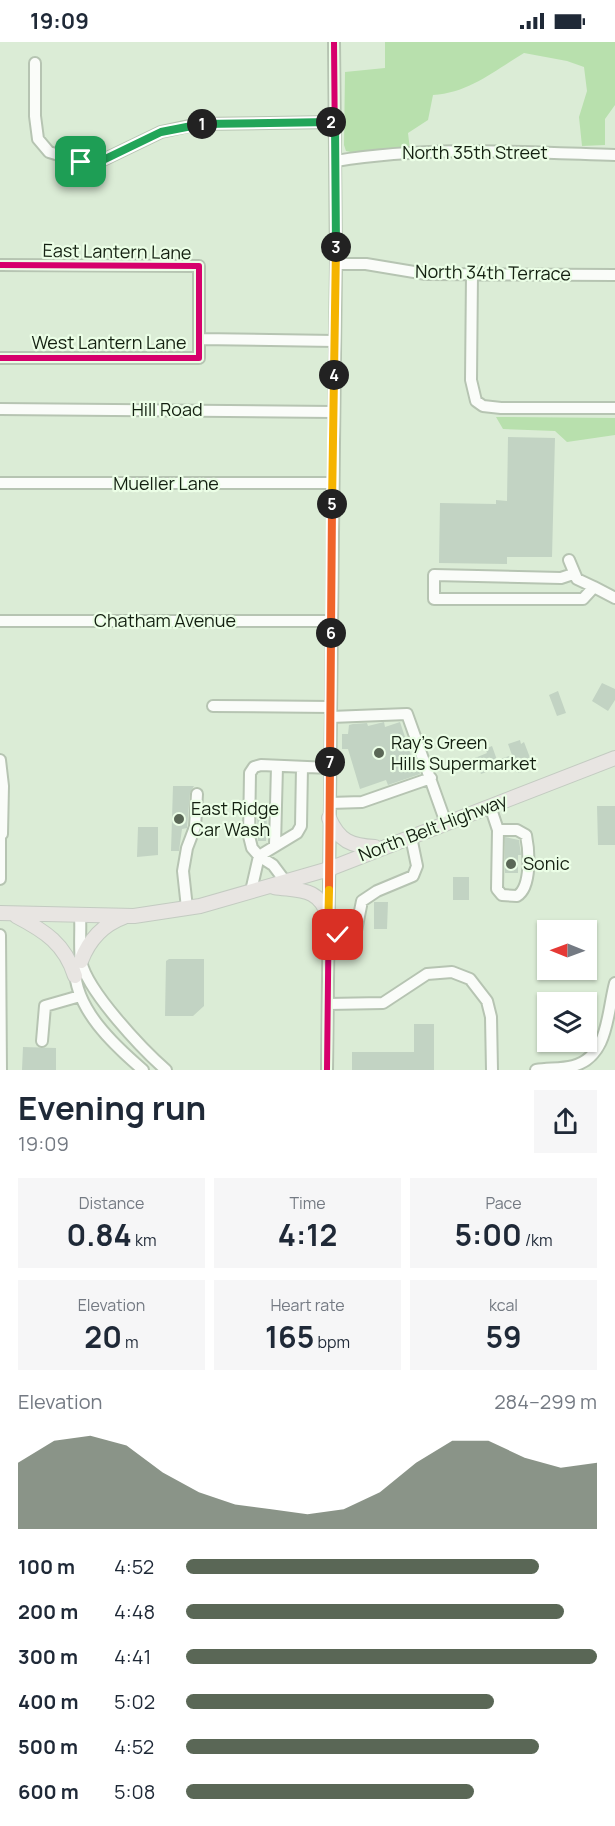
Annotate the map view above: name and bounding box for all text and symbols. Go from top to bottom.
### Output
text: 19:09 [30,6,89,36]
pin: 2 [316,107,346,137]
pin: 1 [187,109,217,139]
text: 2 [326,111,336,133]
text: 1 [198,113,206,135]
pin [55,136,106,187]
street label: North 35th Street [402,140,548,164]
icon: arrive [64,145,97,178]
pin: 3 [321,232,351,262]
text: 3 [331,236,341,258]
street label: East Lantern Lane [42,238,192,264]
street label: North 34th Terrace [415,259,571,285]
street label: West Lantern Lane [32,330,186,354]
pin: 4 [319,360,349,390]
text: 4 [329,364,339,386]
street label: Hill Road [131,397,203,421]
street label: Mueller Lane [113,471,219,495]
pin: 5 [317,489,347,519]
text: 5 [327,493,337,515]
street label: Chatham Avenue [94,608,236,632]
pin: 6 [316,618,346,648]
text: 6 [326,622,336,644]
place label: Ray's Green Hills Supermarket [391,730,537,775]
marker: Ray's Green Hills Supermarket [372,746,386,760]
pin: 7 [315,747,345,777]
text: 7 [326,751,334,773]
street label: North Belt Highway [355,787,511,867]
place label: East Ridge Car Wash [191,796,279,841]
marker: East Ridge Car Wash [172,812,186,826]
place label: Sonic [523,851,570,875]
marker: Sonic [504,857,518,871]
pin [312,909,363,960]
icon: check [321,918,354,951]
north arrow [537,920,597,980]
map controls [537,920,597,1052]
button: layers [537,992,597,1052]
text: Evening run [18,1085,206,1130]
button: share [534,1090,597,1153]
text: 19:09 [18,1130,69,1157]
text: Distance [79,1192,144,1214]
text: Time [289,1192,326,1214]
text: Pace [485,1192,522,1214]
text: 0.84 [66,1214,132,1255]
text: 4:12 [278,1214,337,1255]
text: 5:00 [454,1214,522,1255]
text: km [132,1229,157,1251]
text: /km [522,1229,553,1251]
text: Elevation [78,1294,145,1316]
text: Heart rate [270,1294,345,1316]
text: kcal [489,1294,518,1316]
text: 20 [84,1316,122,1357]
text: 165 [265,1316,314,1357]
text: 59 [485,1316,522,1357]
text: m [122,1331,139,1353]
text: bpm [314,1331,350,1353]
text: Elevation [18,1388,102,1415]
text: 284–299 m [494,1388,597,1415]
text: 100 m [18,1553,75,1580]
text: 4:52 [114,1553,154,1580]
text: 200 m [18,1598,78,1625]
text: 4:48 [114,1598,155,1625]
text: 300 m [18,1643,78,1670]
text: 4:41 [114,1643,151,1670]
text: 400 m [18,1688,78,1715]
text: 5:02 [114,1688,155,1715]
text: 500 m [18,1733,78,1760]
text: 4:52 [114,1733,154,1760]
text: 600 m [18,1778,79,1805]
text: 5:08 [114,1778,155,1805]

